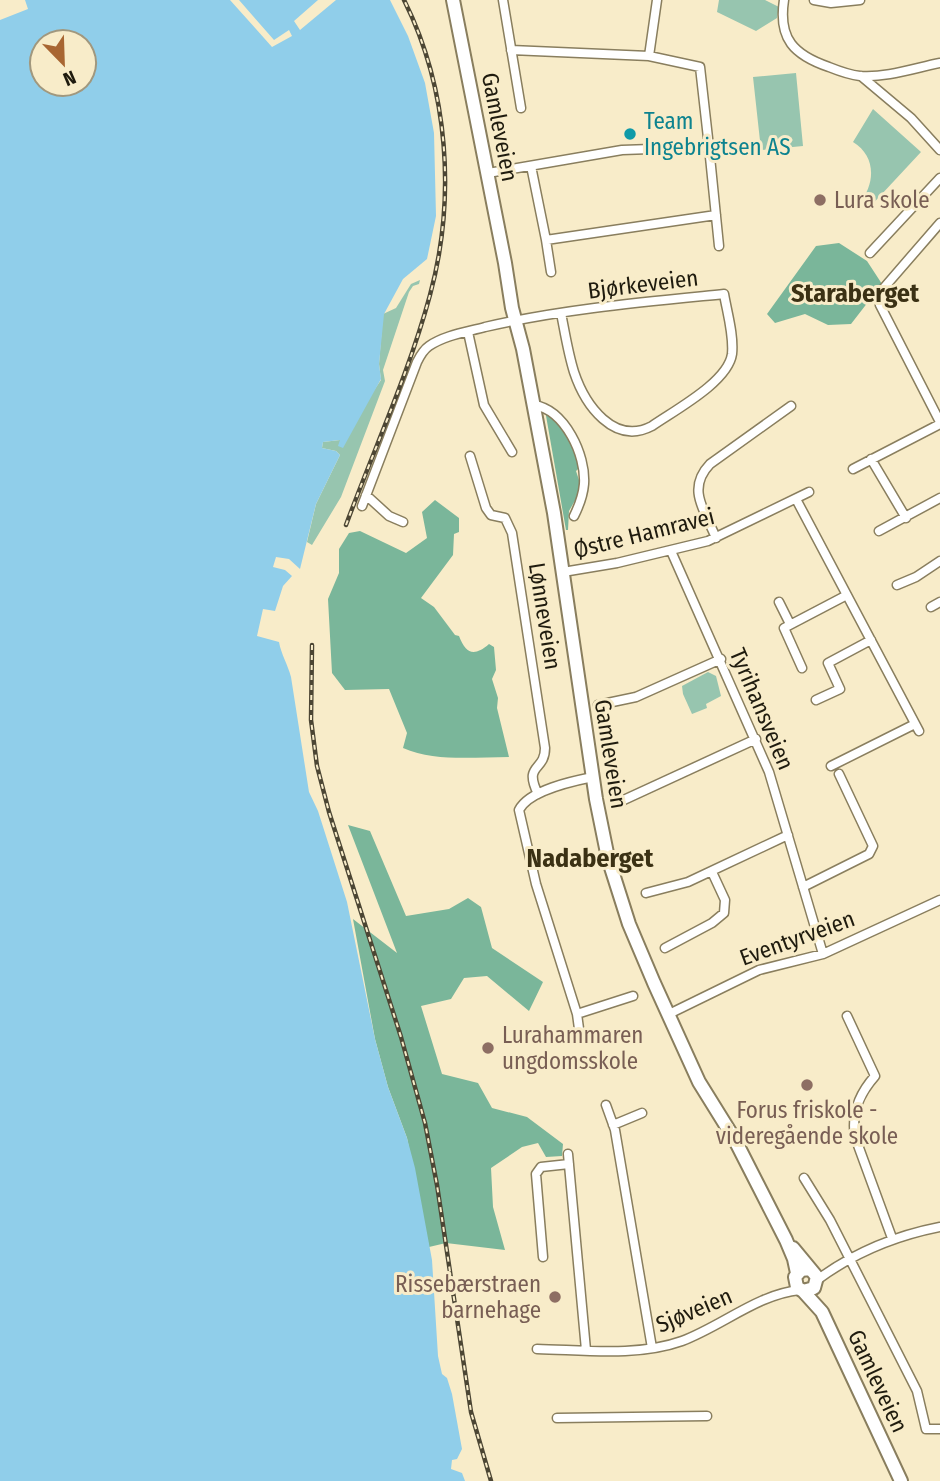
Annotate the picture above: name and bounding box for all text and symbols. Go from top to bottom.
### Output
north arrow [28,28,98,98]
text: N [60,65,79,91]
street label: Gamleveien [476,70,524,184]
place label: Team Ingebrigtsen AS [644,107,791,161]
marker: Team Ingebrigtsen AS [622,126,638,142]
place label: Lura skole [834,186,930,214]
marker: Lura skole [812,192,828,208]
street label: Bjørkeveien [586,263,700,305]
district label: Staraberget [791,278,920,309]
street label: Østre Hamravei [571,502,717,564]
street label: Lønneveien [523,560,567,672]
street label: Tyrihansveien [724,644,800,774]
street label: Gamleveien [589,697,633,811]
district label: Nadaberget [527,843,654,874]
street label: Eventyrveien [736,904,858,972]
place label: Lurahammaren ungdomsskole [502,1021,643,1075]
marker: Lurahammaren ungdomsskole [480,1040,496,1056]
marker: Forus friskole - videregående skole [799,1077,815,1093]
place label: Forus friskole - videregående skole [716,1096,898,1150]
place label: Rissebærstraen barnehage [395,1270,541,1324]
street label: Sjøveien [652,1281,736,1339]
marker: Rissebærstraen barnehage [547,1289,563,1305]
street label: Gamleveien [842,1325,914,1437]

